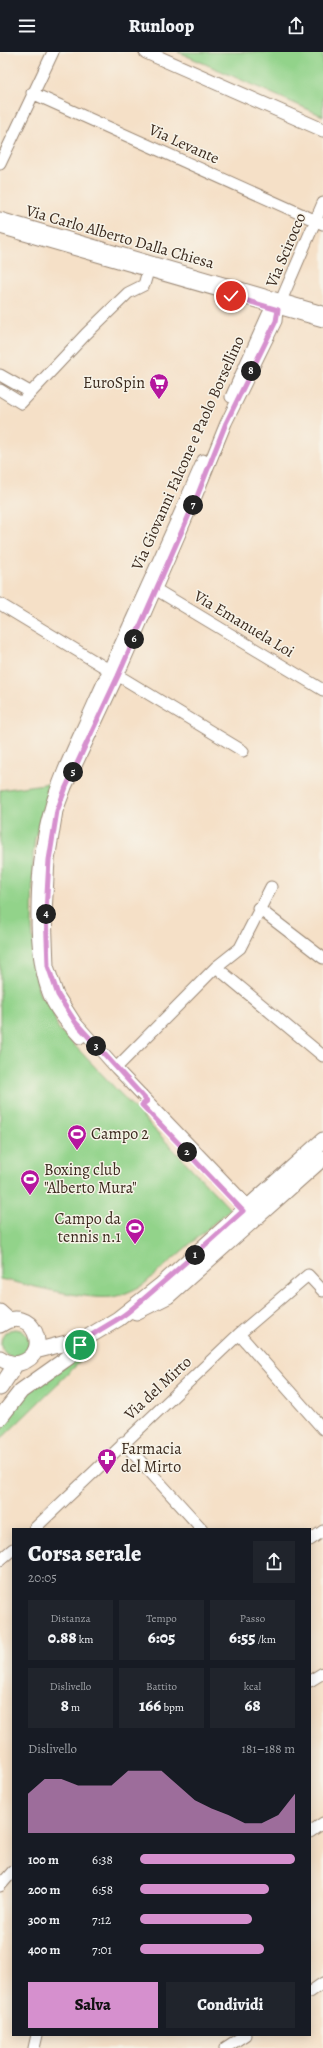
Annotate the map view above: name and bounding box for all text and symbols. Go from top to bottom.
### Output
text: Runloop [129,14,194,38]
icon: menu [16,15,38,37]
icon: share [285,15,307,37]
street label: Via Levante [144,118,223,169]
street label: Via Carlo Alberto Dalla Chiesa [22,199,217,275]
street label: Via Scirocco [260,209,312,291]
pin [214,279,248,313]
icon: check [220,285,242,307]
street label: Via Giovanni Falcone e Paolo Borsellino [126,332,250,575]
pin: 8 [241,361,261,381]
text: 8 [248,363,254,378]
place label: EuroSpin [83,372,145,394]
supermarket icon: EuroSpin [148,372,170,400]
pin: 7 [183,495,203,515]
text: 7 [191,497,195,512]
street label: Via Emanuela Loi [189,585,298,663]
pin: 6 [124,629,144,649]
text: 6 [131,631,137,646]
pin: 5 [63,762,83,782]
text: 5 [71,764,75,779]
pin: 4 [36,904,56,924]
text: 4 [43,906,49,921]
pin: 3 [86,1036,106,1056]
text: 3 [94,1038,98,1053]
sports icon: Campo 2 [66,1123,88,1151]
place label: Campo 2 [91,1123,149,1145]
pin: 2 [177,1142,197,1162]
text: 2 [184,1144,190,1159]
place label: Boxing club "Alberto Mura" [44,1159,137,1199]
sports icon: Boxing club "Alberto Mura" [19,1168,41,1196]
place label: Campo da tennis n.1 [55,1208,122,1248]
sports icon: Campo da tennis n.1 [124,1217,146,1245]
pin: 1 [185,1245,205,1265]
text: 1 [193,1247,197,1262]
pin [63,1328,97,1362]
icon: arrive [69,1334,91,1356]
street label: Via del Mirto [119,1351,196,1425]
place label: Farmacia del Mirto [121,1438,182,1478]
pharmacy icon: Farmacia del Mirto [96,1447,118,1475]
text: Corsa serale [28,1539,141,1569]
button: share [253,1541,295,1583]
text: 20:05 [28,1569,57,1586]
text: Distanza [50,1611,91,1626]
text: Tempo [146,1611,177,1626]
text: Passo [240,1611,265,1626]
text: 0.88 [48,1626,77,1649]
text: 6:05 [148,1626,175,1649]
text: 6:55 [229,1626,256,1649]
text: km [77,1632,93,1647]
text: /km [256,1632,276,1647]
text: Dislivello [50,1679,91,1694]
text: Battito [146,1679,177,1694]
text: kcal [244,1679,261,1694]
text: 8 [61,1694,69,1717]
text: 166 [139,1694,161,1717]
text: 68 [244,1694,261,1717]
text: m [69,1700,80,1715]
text: bpm [161,1700,184,1715]
text: Dislivello [28,1740,77,1757]
text: 181–188 m [241,1740,295,1757]
text: 100 m [28,1851,59,1868]
text: 6:38 [92,1851,113,1868]
text: 200 m [28,1881,61,1898]
text: 6:58 [92,1881,113,1898]
text: 300 m [28,1911,60,1928]
text: 7:12 [92,1911,111,1928]
text: 400 m [28,1941,60,1958]
text: 7:01 [92,1941,112,1958]
button: Salva [28,1982,158,2028]
button: Condividi [166,1982,295,2028]

